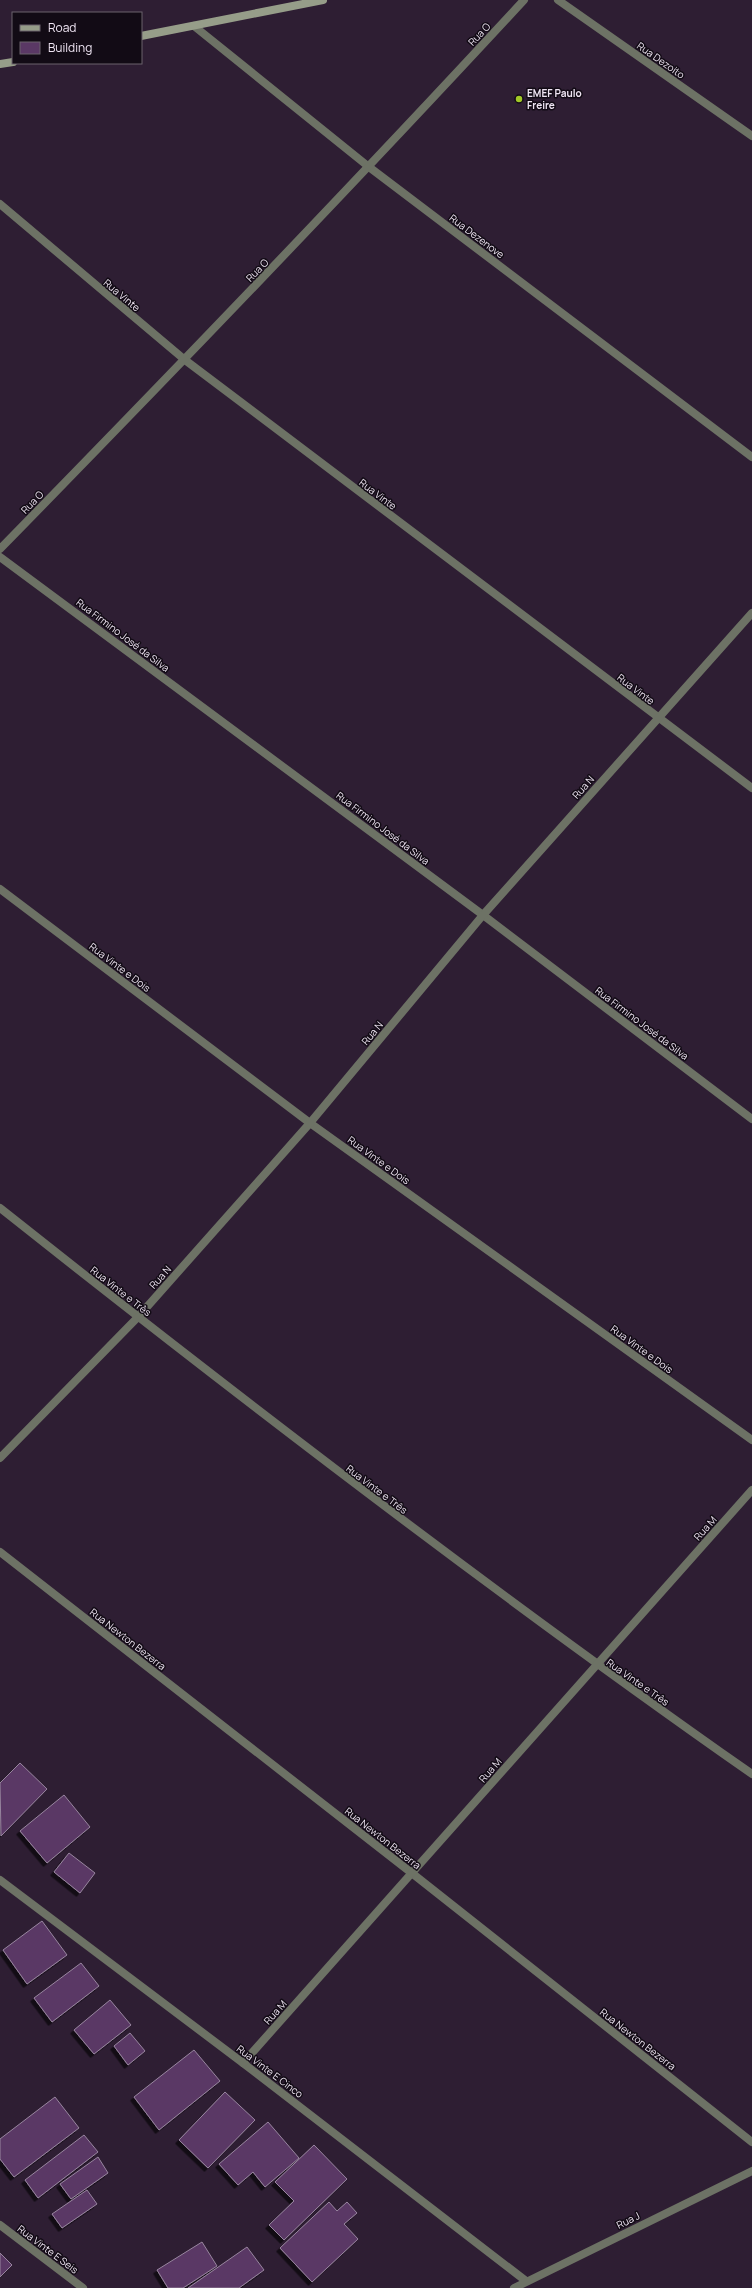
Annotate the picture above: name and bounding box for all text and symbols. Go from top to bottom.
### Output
legend [12,12,142,64]
text: Road [48,19,76,36]
street label: Rua O [465,19,493,49]
street label: Rua Dezoito [634,38,688,82]
text: Building [48,39,92,56]
place label: EMEF Paulo Freire [527,86,582,112]
marker: EMEF Paulo Freire [514,94,524,104]
street label: Rua Dezenove [447,211,507,261]
street label: Rua O [243,255,271,285]
street label: Rua Vinte [101,276,143,314]
street label: Rua Vinte [356,475,400,513]
street label: Rua O [18,487,46,517]
street label: Rua Firmino José da Silva [73,595,173,675]
street label: Rua Vinte [614,670,658,708]
street label: Rua N [569,772,597,802]
street label: Rua Firmino José da Silva [333,788,433,868]
street label: Rua Vinte e Dois [86,939,154,995]
street label: Rua Firmino José da Silva [592,983,692,1063]
street label: Rua N [358,1018,386,1048]
street label: Rua Vinte e Dois [345,1133,413,1187]
street label: Rua N [146,1262,174,1292]
street label: Rua Vinte e Três [88,1263,154,1319]
street label: Rua Vinte e Dois [608,1322,676,1376]
street label: Rua Vinte e Três [343,1461,411,1517]
street label: Rua M [690,1513,720,1543]
street label: Rua Newton Bezerra [87,1605,169,1673]
street label: Rua Vinte e Três [604,1655,672,1709]
street label: Rua M [475,1755,505,1785]
street label: Rua Newton Bezerra [342,1804,424,1872]
street label: Rua M [260,1997,290,2027]
street label: Rua Newton Bezerra [597,2005,679,2073]
street label: Rua Vinte E Cinco [234,2041,306,2101]
street label: Rua J [614,2208,642,2232]
street label: Rua Vinte E Seis [15,2221,81,2277]

